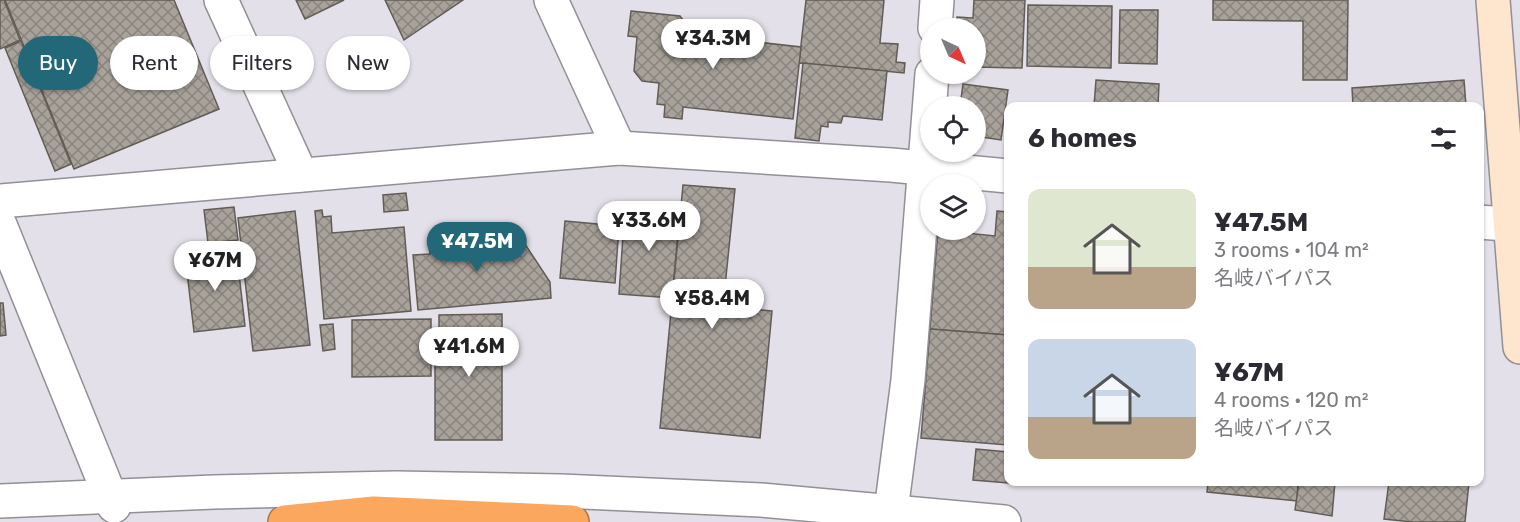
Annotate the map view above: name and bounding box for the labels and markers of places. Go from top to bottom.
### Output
pin: ¥34.3M [664,19,762,70]
pin: ¥33.6M [600,201,698,252]
pin: ¥47.5M [428,222,526,273]
pin: ¥67M [179,241,251,292]
pin: ¥58.4M [663,279,761,330]
pin: ¥41.6M [420,327,518,378]

